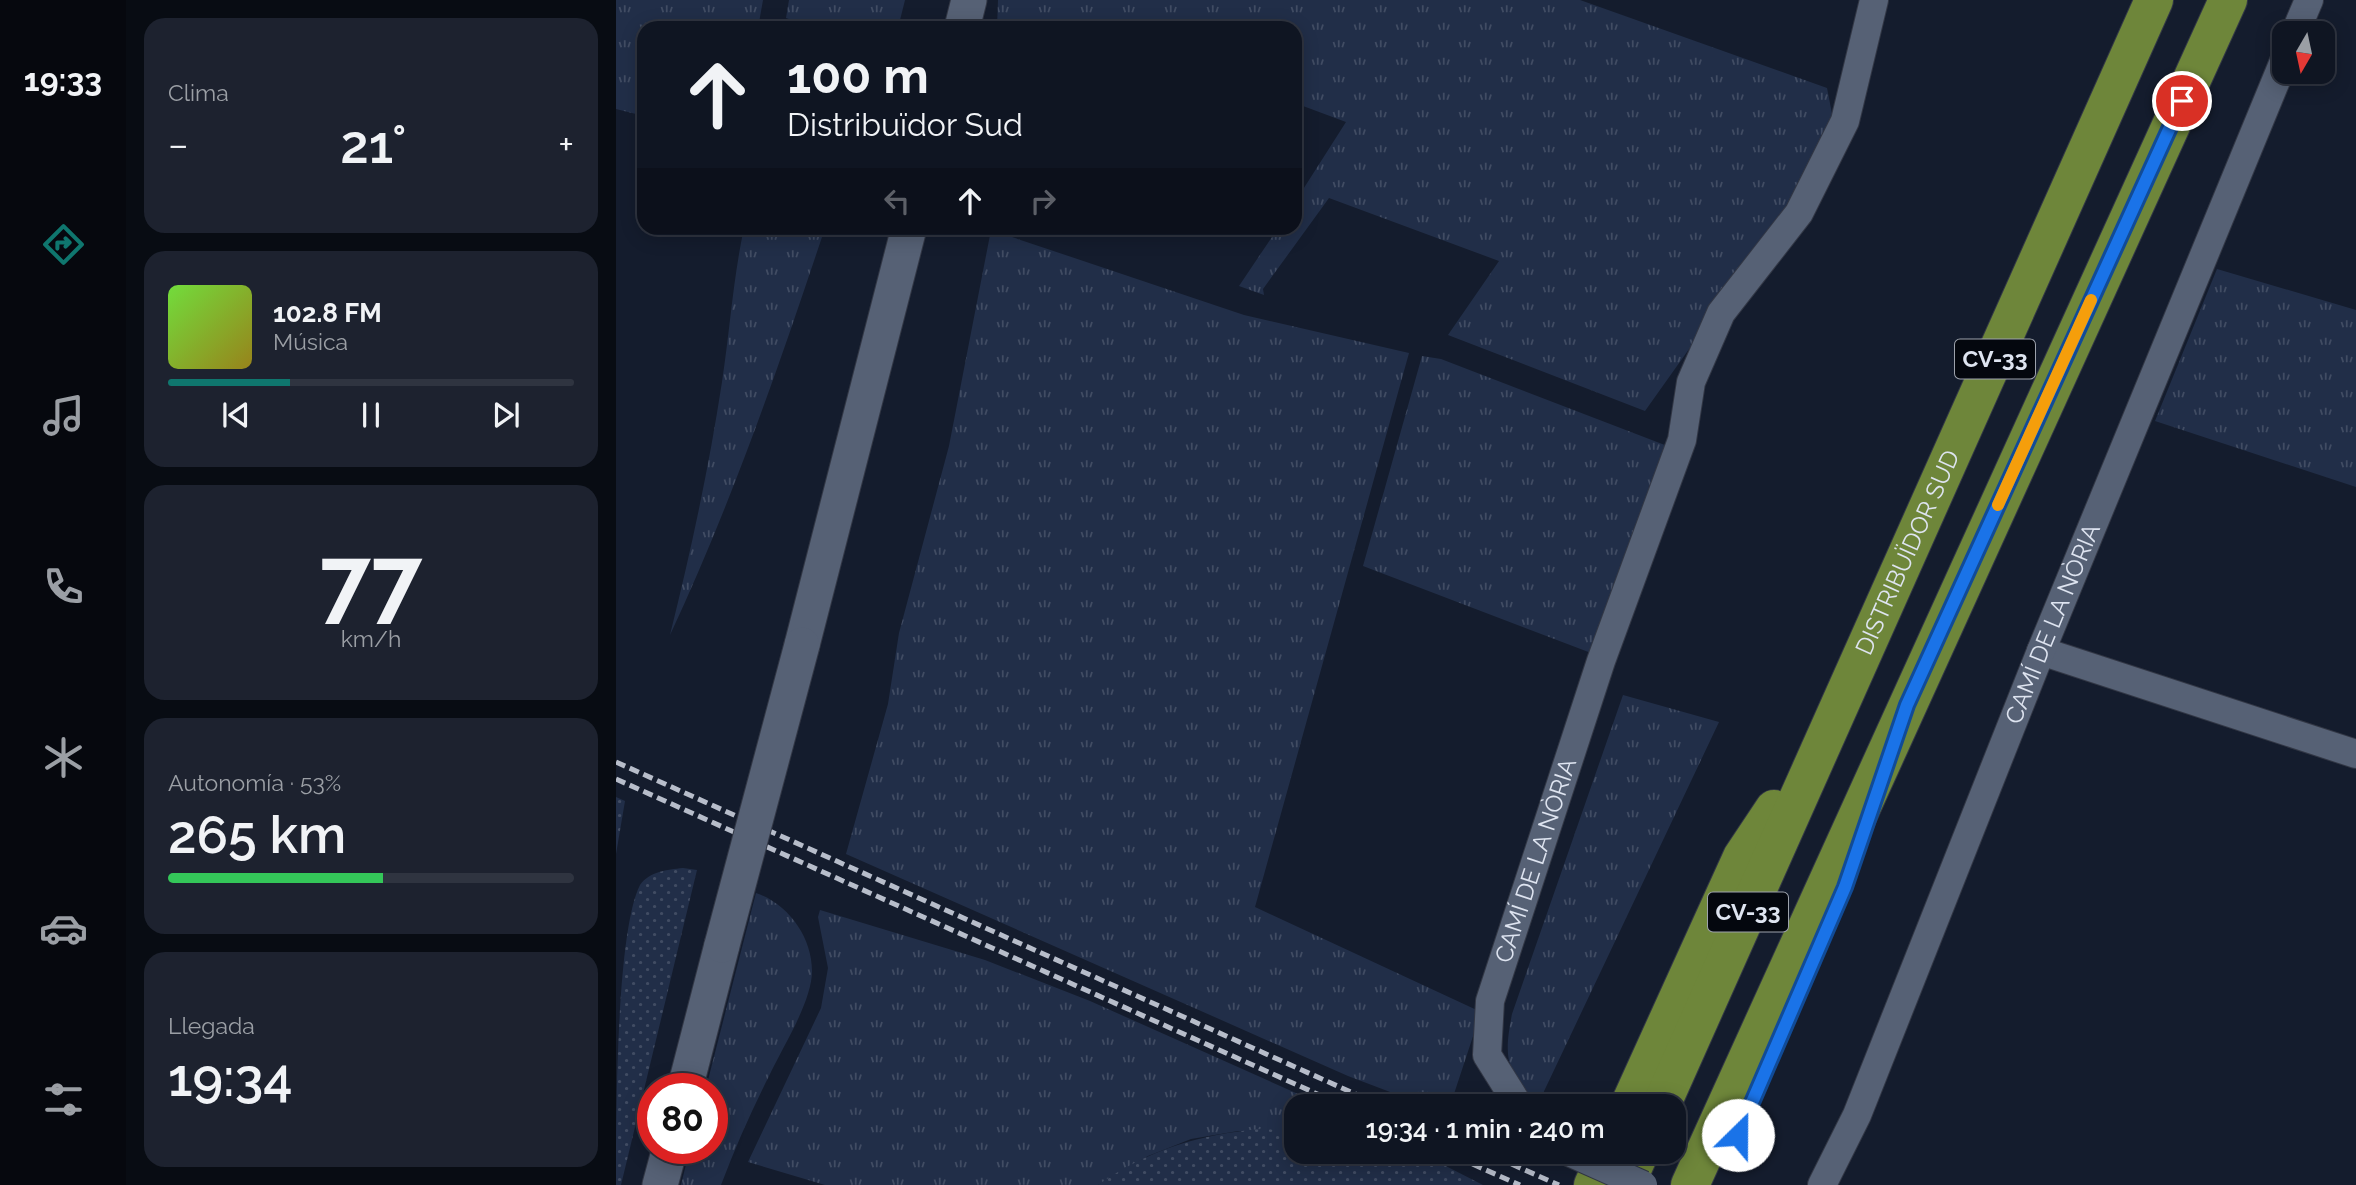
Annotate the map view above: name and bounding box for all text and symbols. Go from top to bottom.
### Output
north arrow [2272,21,2334,84]
map controls [2272,21,2335,84]
text: 100 m [787,47,929,104]
icon: ahead [672,49,763,140]
text: 19:33 [24,61,102,98]
pin [2152,71,2212,131]
text: Clima [168,79,229,106]
icon: arrive [2163,82,2201,120]
text: Distribuïdor Sud [787,106,1023,143]
text: 21° [340,114,407,175]
text: − [168,122,188,167]
text: + [558,122,574,167]
icon: left [878,182,916,220]
icon: ahead [951,182,989,220]
icon: right [1024,182,1062,220]
icon: directions [39,220,88,269]
text: 102.8 FM [273,298,382,328]
text: Música [273,328,348,355]
road number: CV-33 [1955,340,2035,378]
icon: music [39,391,88,440]
icon: previous [217,396,255,434]
icon: pause [352,396,390,434]
icon: next [487,396,525,434]
street label: DISTRIBUÏDOR SUD [1849,446,1965,659]
street label: CAMÍ DE LA NÒRIA [1999,519,2106,728]
text: 77 [320,526,422,633]
icon: phone [39,562,88,611]
text: km/h [341,625,401,652]
icon: climate [39,733,88,782]
street label: CAMÍ DE LA NÒRIA [1488,754,1582,966]
text: Autonomía · 53% [168,769,341,796]
text: 265 km [168,804,346,865]
road number: CV-33 [1708,892,1788,931]
icon: car [39,904,88,953]
text: Llegada [168,1012,255,1039]
text: 19:34 [168,1047,293,1108]
speed limit sign: 80 [637,1073,728,1164]
icon: filters [39,1075,88,1124]
position arrow [1701,1098,1775,1172]
text: 19:34 · 1 min · 240 m [1365,1114,1605,1144]

